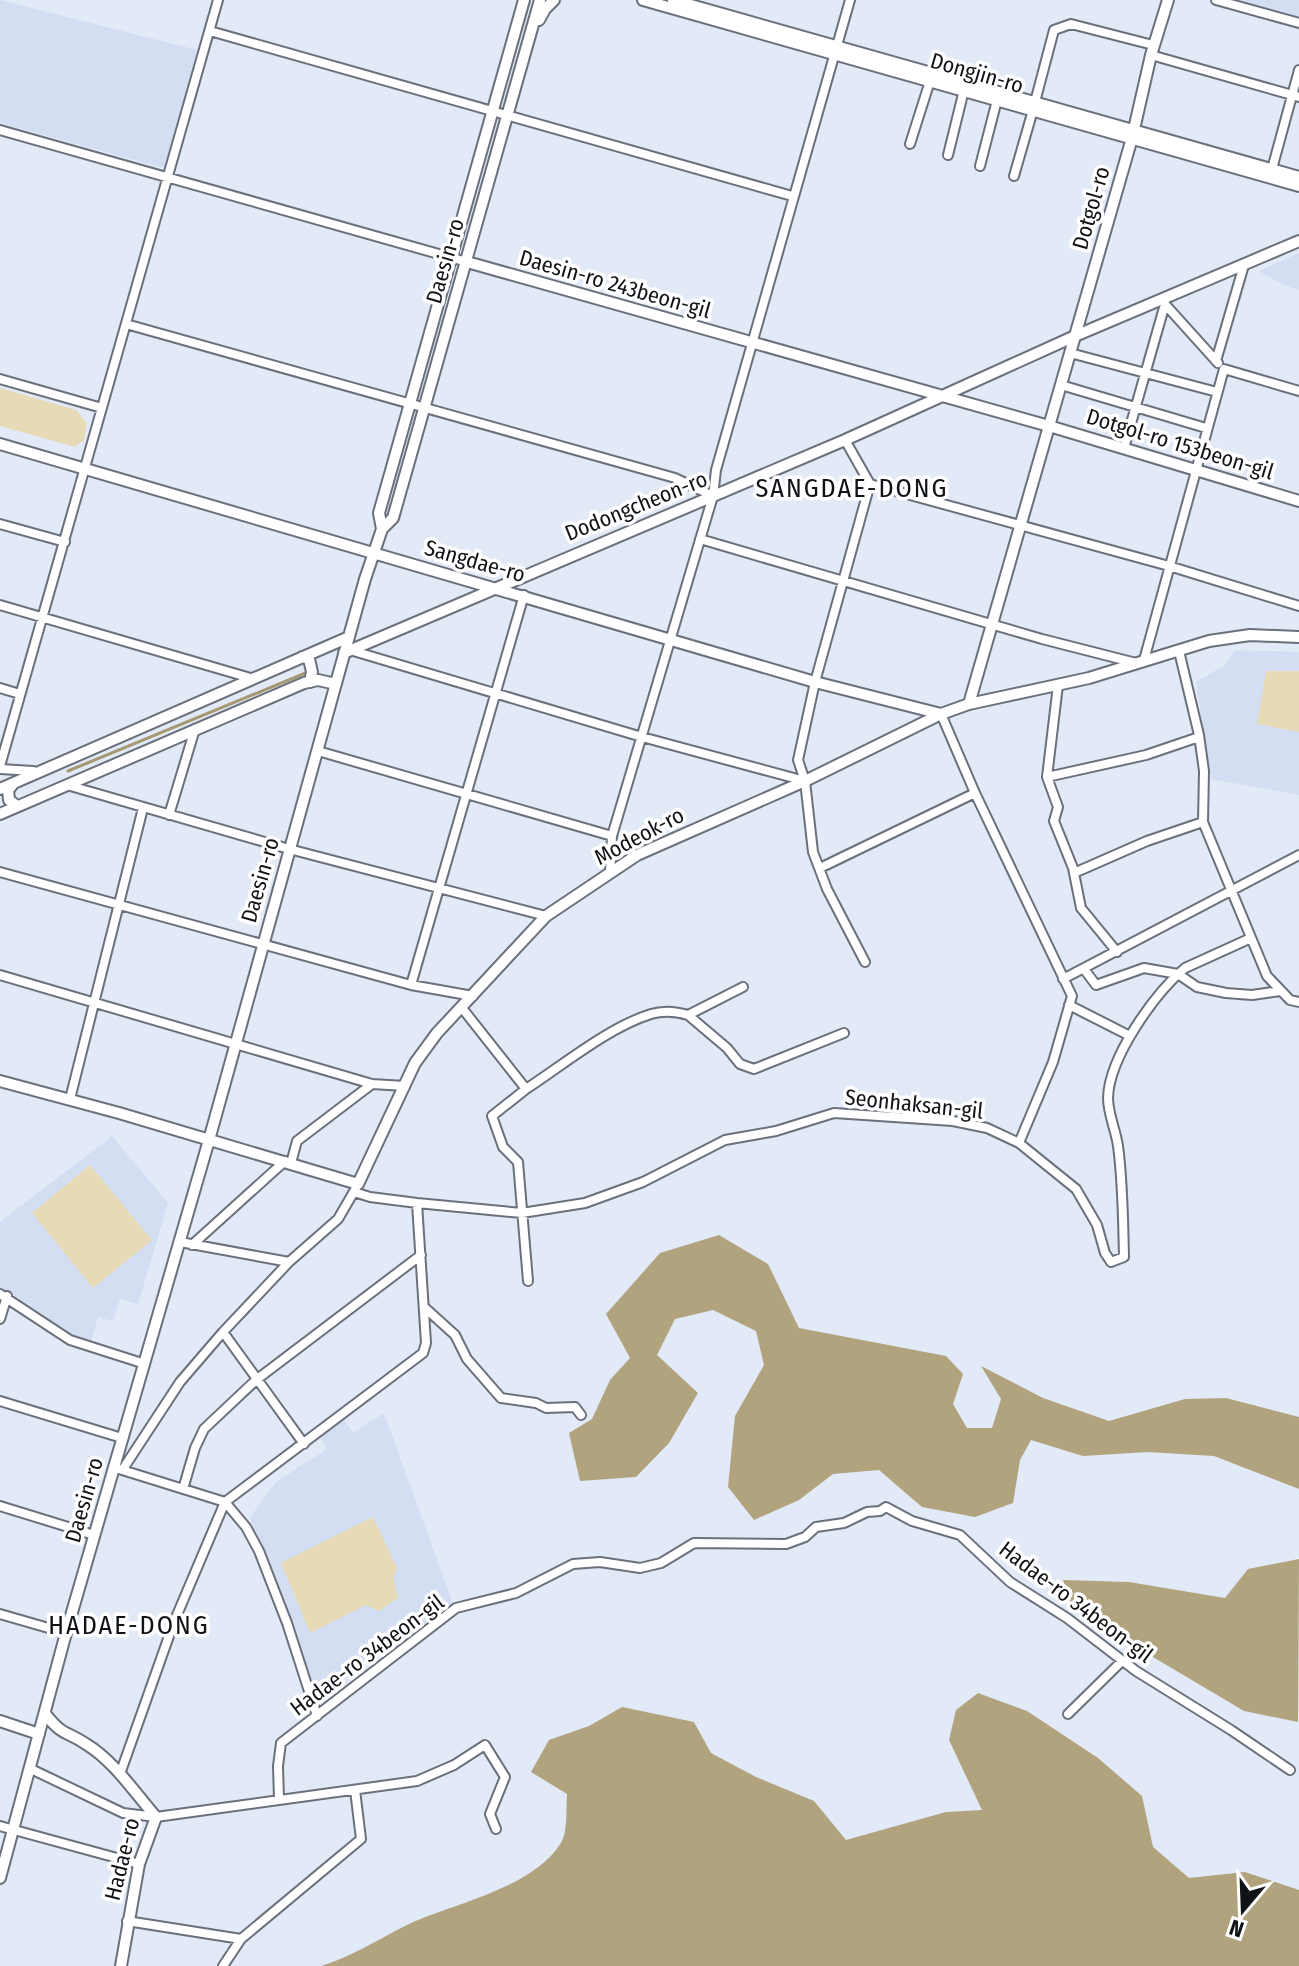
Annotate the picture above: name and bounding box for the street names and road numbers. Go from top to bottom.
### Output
street label: Dongjin-ro [927,47,1027,99]
street label: Dotgol-ro [1066,163,1116,253]
street label: Daesin-ro [420,215,470,307]
street label: Daesin-ro 243beon-gil [516,244,714,324]
street label: Dotgol-ro 153beon-gil [1083,403,1277,485]
street label: Dodongcheon-ro [561,465,711,547]
street label: Sangdae-ro [422,534,528,588]
street label: Modeok-ro [590,801,688,871]
street label: Daesin-ro [235,834,285,926]
street label: Seonhaksan-gil [844,1083,985,1125]
street label: Daesin-ro [59,1454,109,1546]
street label: Hadae-ro 34beon-gil [994,1535,1158,1669]
street label: Hadae-ro 34beon-gil [285,1588,449,1722]
street label: Hadae-ro [99,1815,145,1903]

